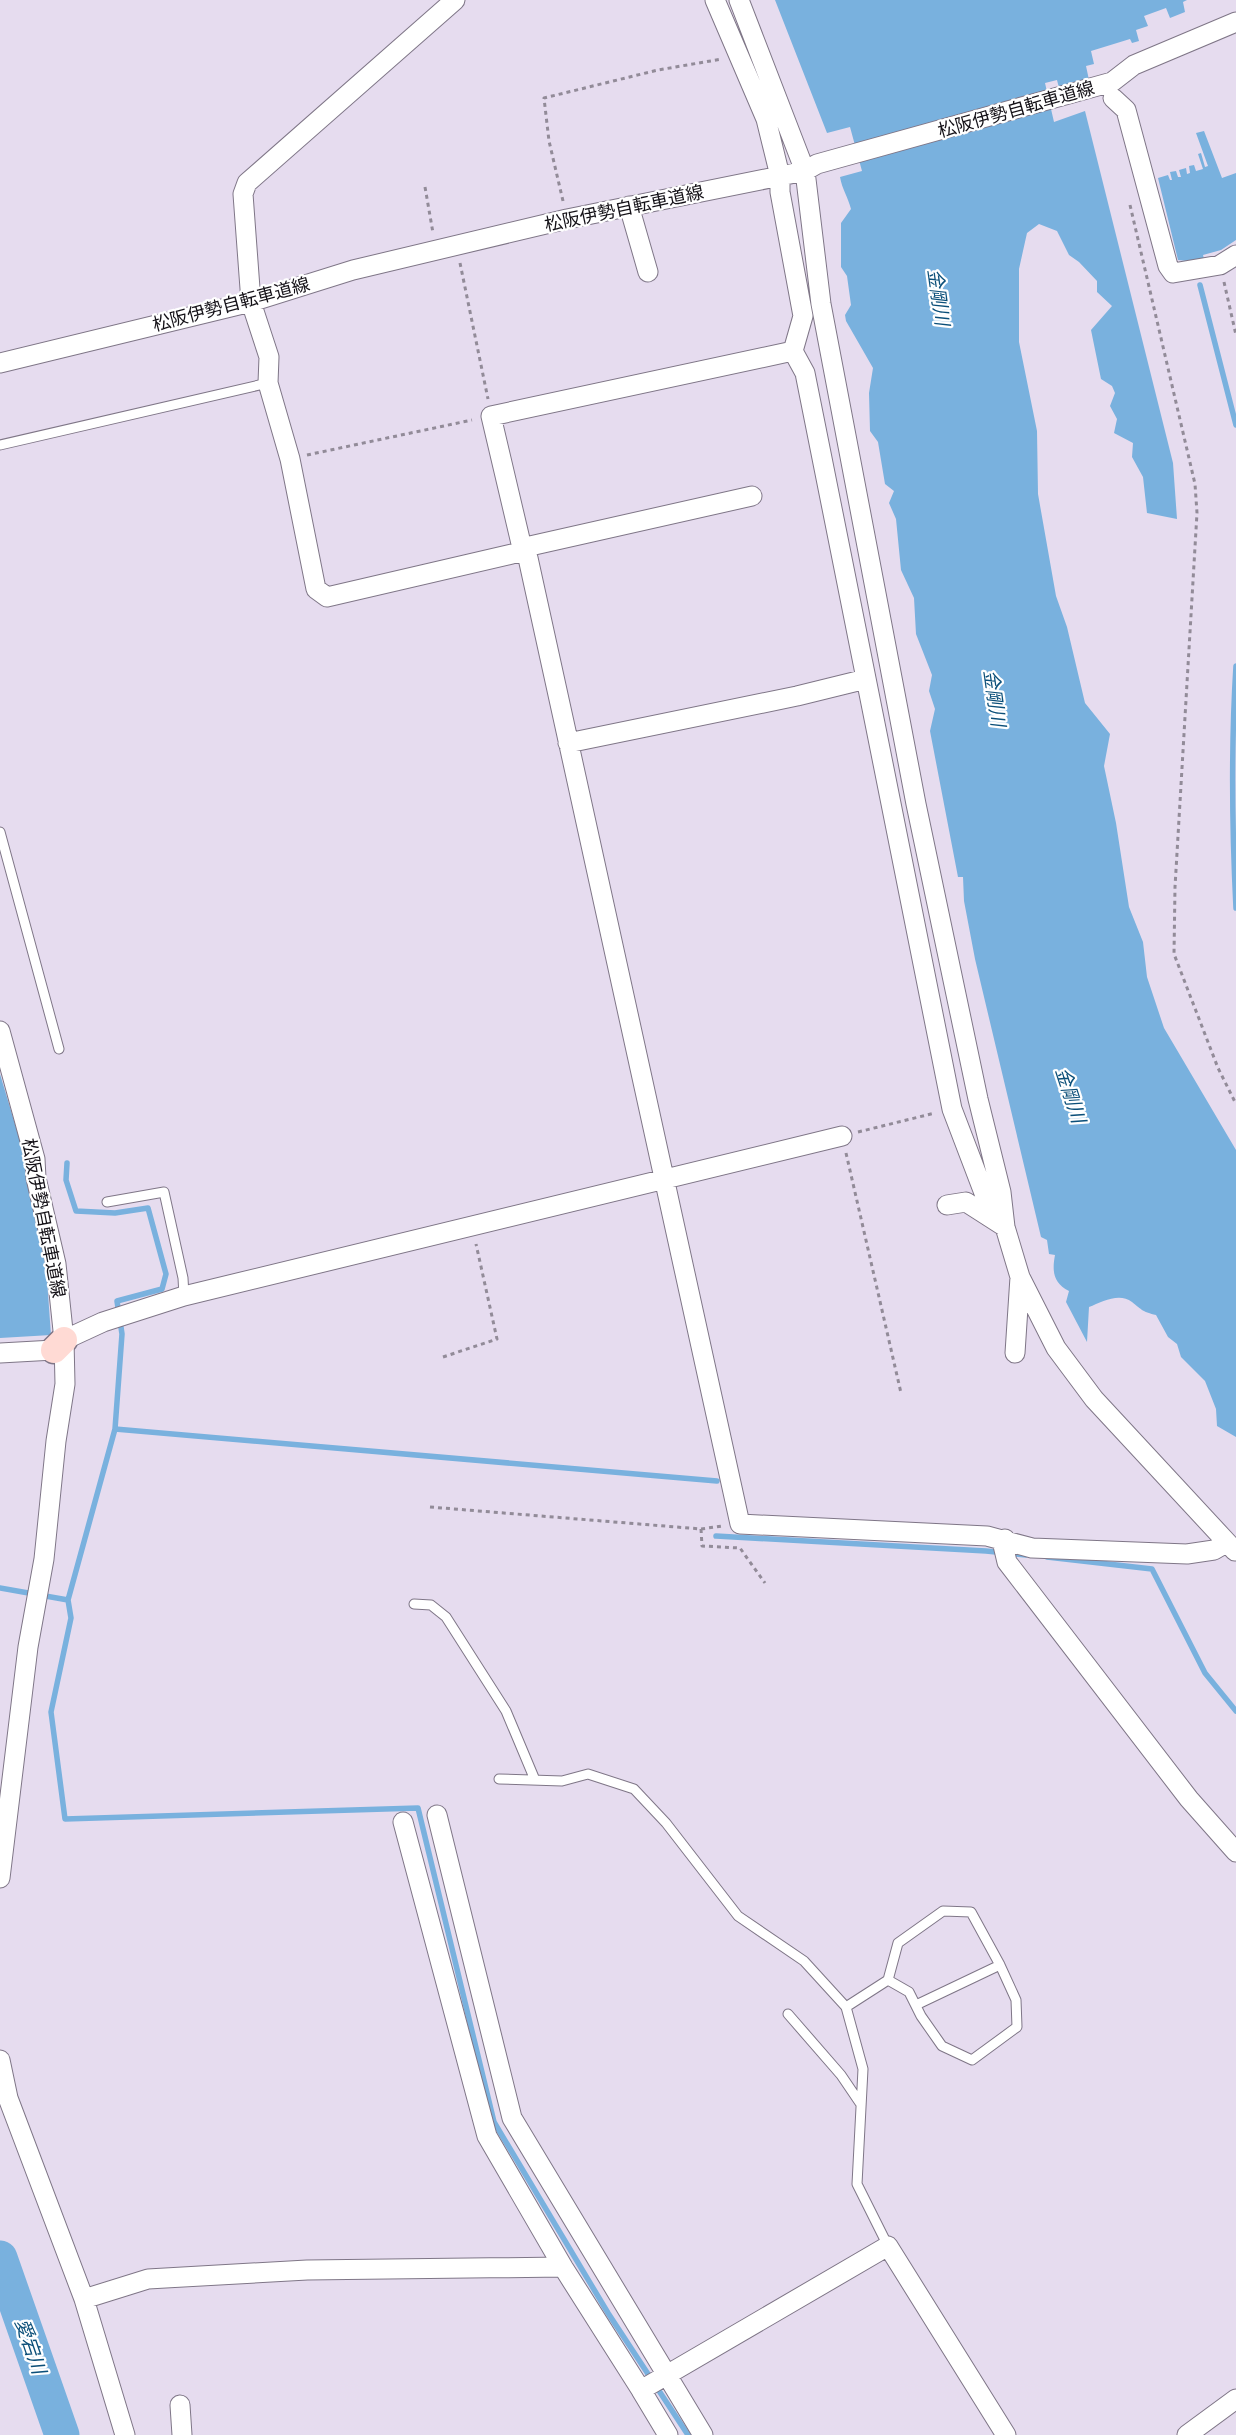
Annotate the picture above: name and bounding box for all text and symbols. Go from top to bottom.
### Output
street label: 松阪伊勢自転車道線 [935,77,1097,141]
street label: 松阪伊勢自転車道線 [543,181,705,235]
water label: 金剛川 [924,267,954,329]
street label: 松阪伊勢自転車道線 [150,273,312,335]
water label: 金剛川 [980,668,1010,730]
water label: 金剛川 [1052,1064,1091,1127]
street label: 松阪伊勢自転車道線 [18,1136,70,1300]
water label: 愛宕川 [11,2315,51,2378]

